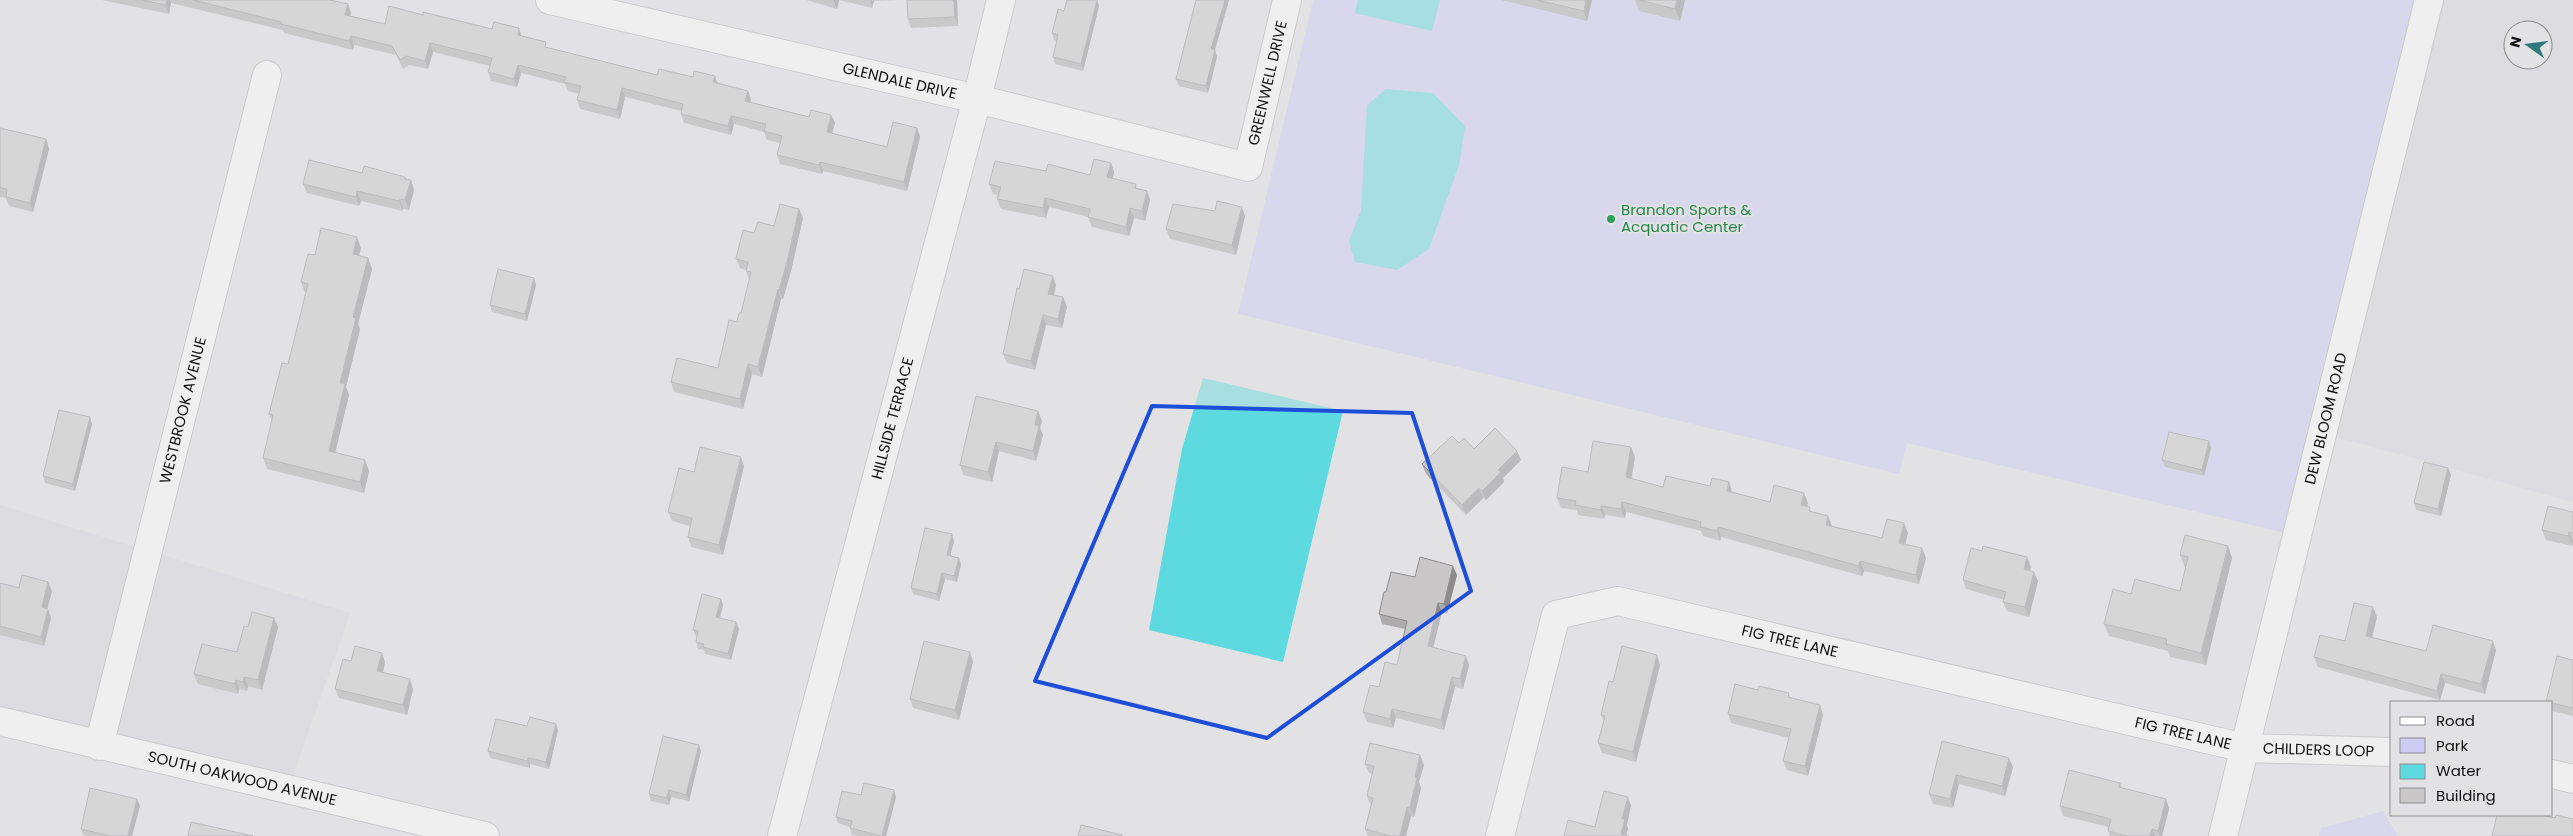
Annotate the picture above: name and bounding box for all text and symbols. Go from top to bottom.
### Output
street label: GREENWELL DRIVE [1242,18,1292,147]
north arrow [2503,20,2553,70]
text: N [2504,34,2526,49]
street label: GLENDALE DRIVE [841,57,959,104]
place label: Brandon Sports & Acquatic Center [1621,199,1751,237]
marker: Brandon Sports & Acquatic Center [1605,213,1617,225]
street label: WESTBROOK AVENUE [154,335,211,486]
street label: DEW BLOOM ROAD [2299,350,2352,486]
street label: HILLSIDE TERRACE [866,355,918,482]
street label: FIG TREE LANE [1740,619,1840,662]
legend [2390,701,2553,816]
text: Road [2436,710,2475,731]
street label: FIG TREE LANE [2133,712,2234,754]
text: Park [2436,735,2468,756]
street label: CHILDERS LOOP [2263,737,2375,762]
street label: SOUTH OAKWOOD AVENUE [146,745,339,810]
text: Water [2436,760,2482,781]
text: Building [2436,785,2496,806]

